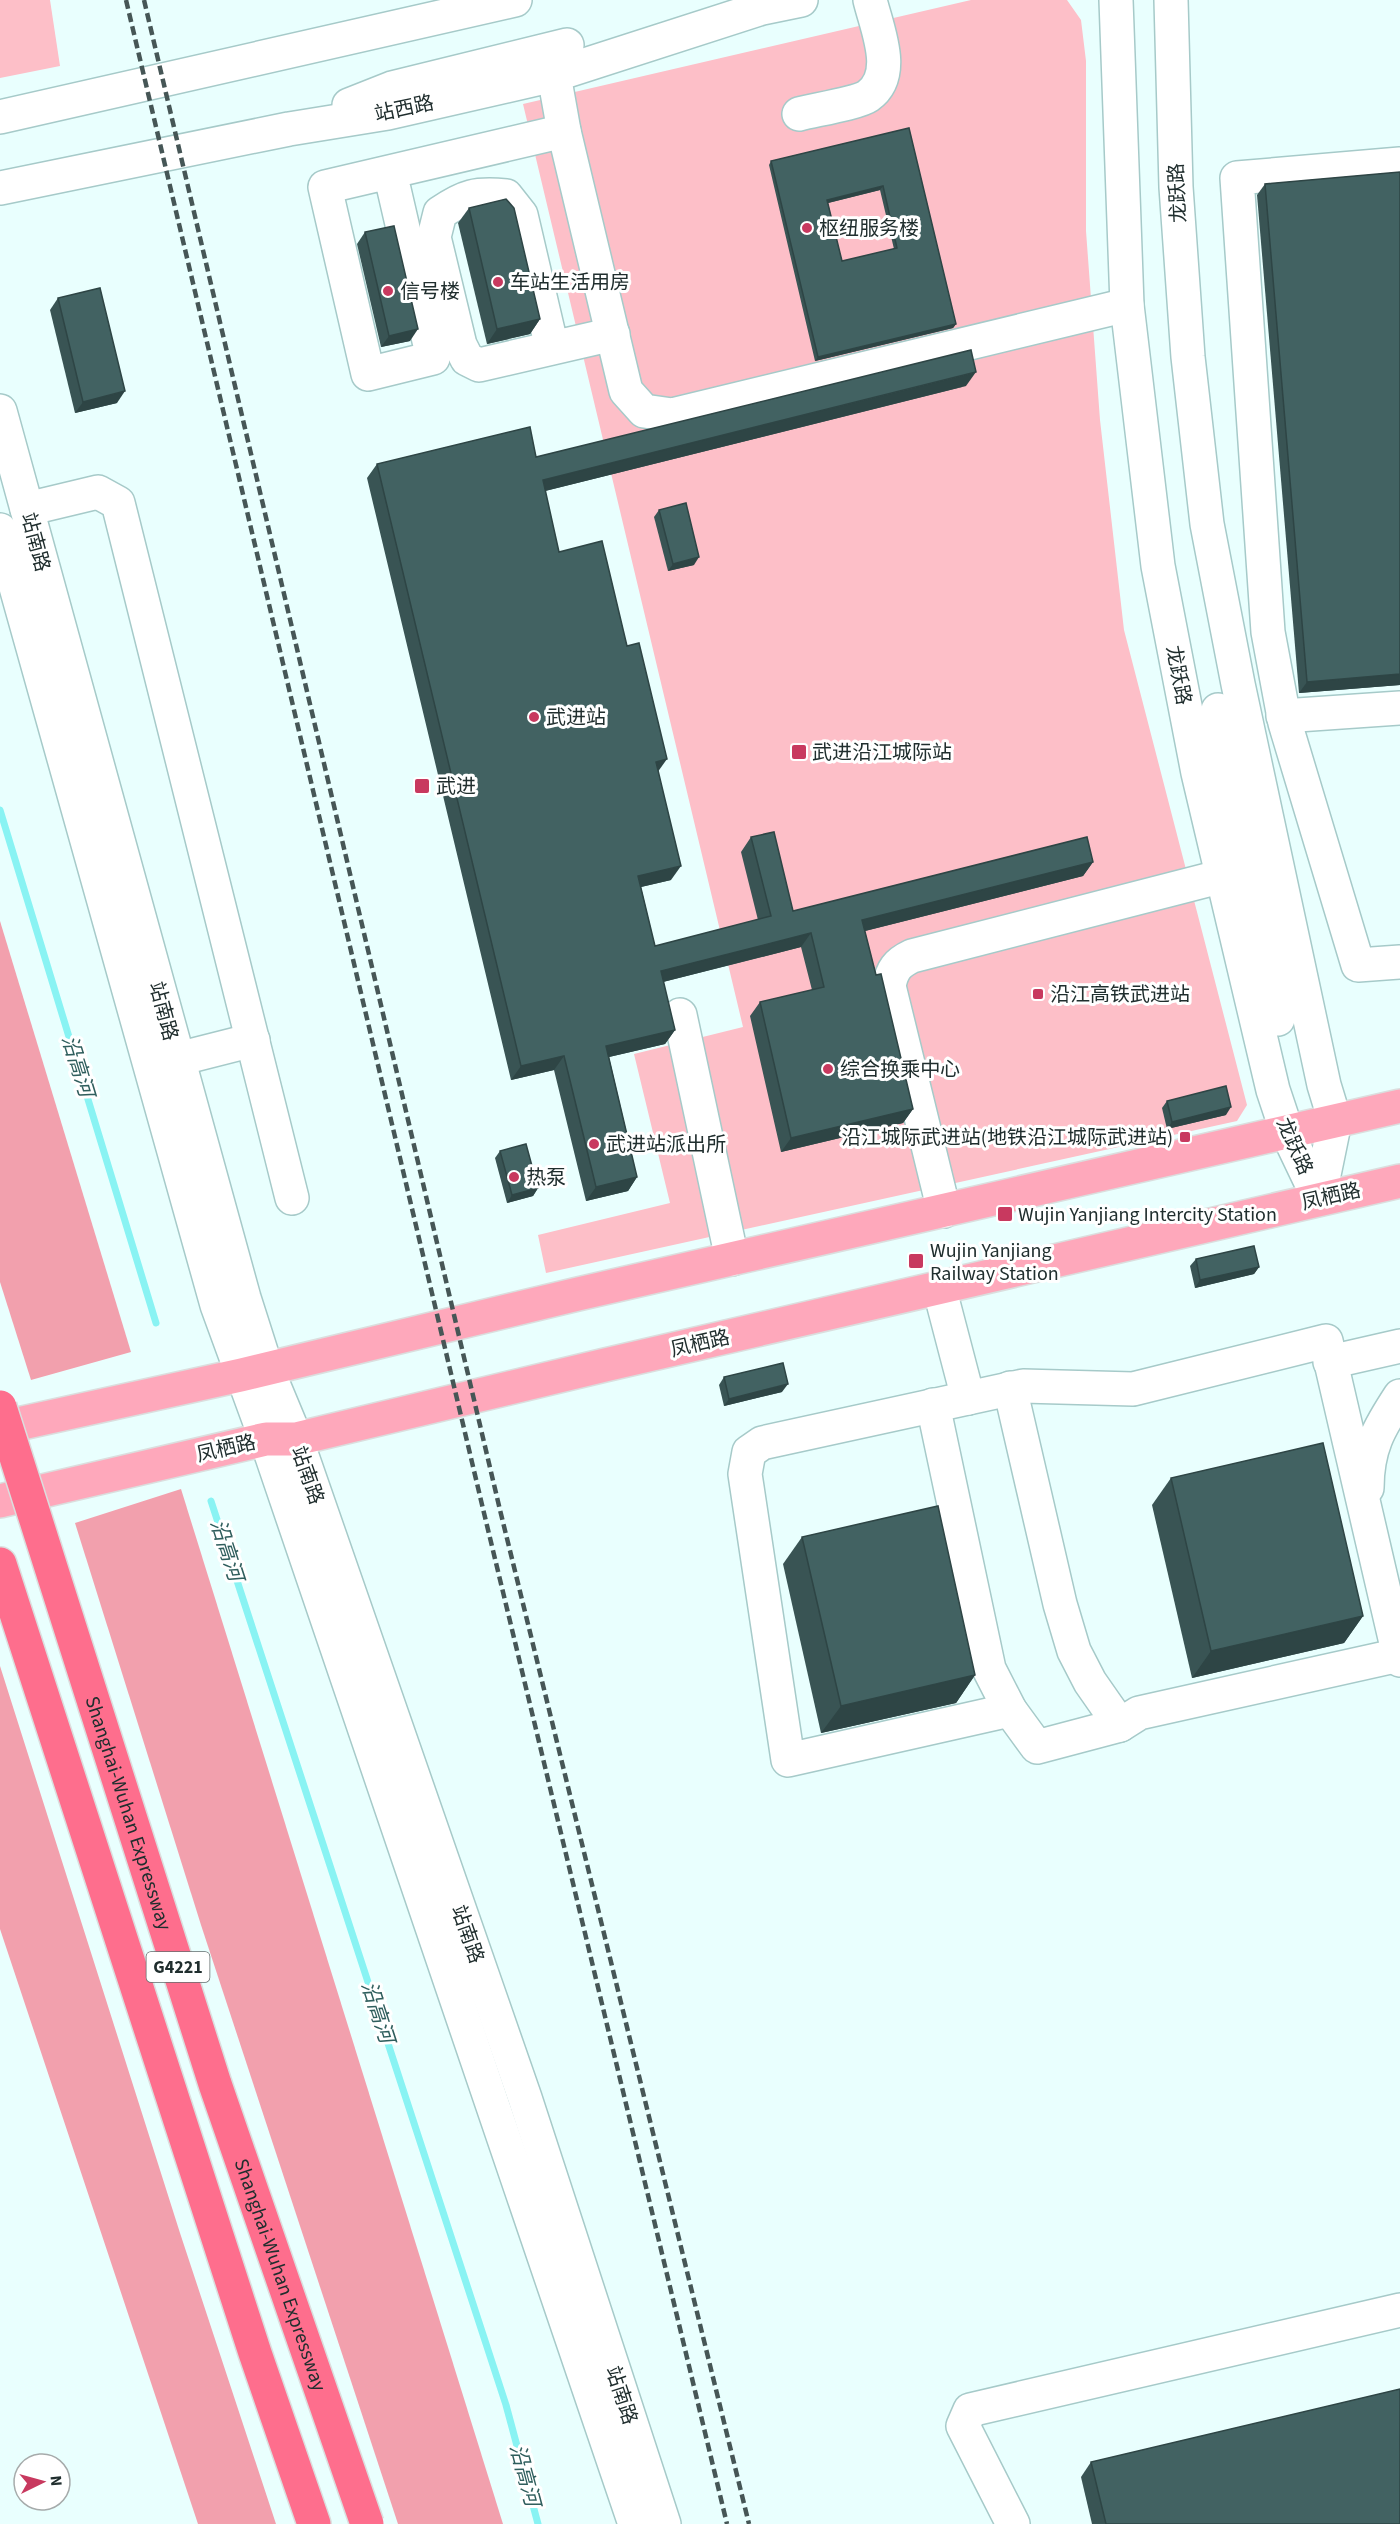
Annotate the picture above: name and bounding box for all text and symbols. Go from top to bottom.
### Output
street label: 站西路 [372,89,436,129]
street label: 龙跃路 [1162,162,1194,224]
place label: 枢纽服务楼 [819,215,919,243]
marker: 枢纽服务楼 [800,221,814,235]
place label: 车站生活用房 [510,269,630,297]
marker: 车站生活用房 [491,275,505,289]
place label: 信号楼 [400,278,460,306]
marker: 信号楼 [381,284,395,298]
street label: 站南路 [14,510,56,575]
street label: 龙跃路 [1159,643,1197,707]
place label: 武进站 [546,704,606,732]
marker: 武进站 [527,710,541,724]
place label: 武进沿江城际站 [812,739,952,767]
marker: 武进沿江城际站 [790,743,808,761]
place label: 武进 [436,773,476,801]
marker: 武进 [413,777,431,795]
street label: 站南路 [142,979,184,1044]
place label: 沿江高铁武进站 [1050,981,1190,1009]
marker: 沿江高铁武进站 [1031,987,1045,1001]
water label: 沿高河 [54,1031,103,1104]
place label: 综合换乘中心 [840,1056,960,1084]
marker: 综合换乘中心 [821,1062,835,1076]
street label: 龙跃路 [1269,1113,1319,1180]
place label: 沿江城际武进站(地铁沿江城际武进站) [841,1124,1173,1152]
marker: 沿江城际武进站(地铁沿江城际武进站) [1178,1130,1192,1144]
place label: 武进站派出所 [606,1131,726,1159]
marker: 武进站派出所 [587,1137,601,1151]
place label: 热泵 [526,1164,566,1192]
marker: 热泵 [507,1170,521,1184]
street label: 凤栖路 [1299,1177,1364,1217]
place label: Wujin Yanjiang Intercity Station [1018,1201,1277,1229]
marker: Wujin Yanjiang Intercity Station [996,1205,1014,1223]
place label: Wujin Yanjiang Railway Station [930,1237,1059,1288]
marker: Wujin Yanjiang Railway Station [907,1252,925,1270]
street label: 凤栖路 [668,1324,733,1364]
street label: 凤栖路 [194,1429,259,1469]
street label: 站南路 [284,1442,330,1508]
water label: 沿高河 [203,1515,252,1588]
street label: Shanghai-Wuhan Expressway [78,1693,178,1935]
street label: 站南路 [444,1901,490,1967]
road number: G4221 [146,1952,210,1982]
water label: 沿高河 [354,1977,403,2050]
street label: Shanghai-Wuhan Expressway [227,2155,333,2396]
street label: 站南路 [598,2362,644,2428]
water label: 沿高河 [502,2441,549,2513]
north arrow [12,2452,72,2512]
text: N [45,2475,67,2487]

